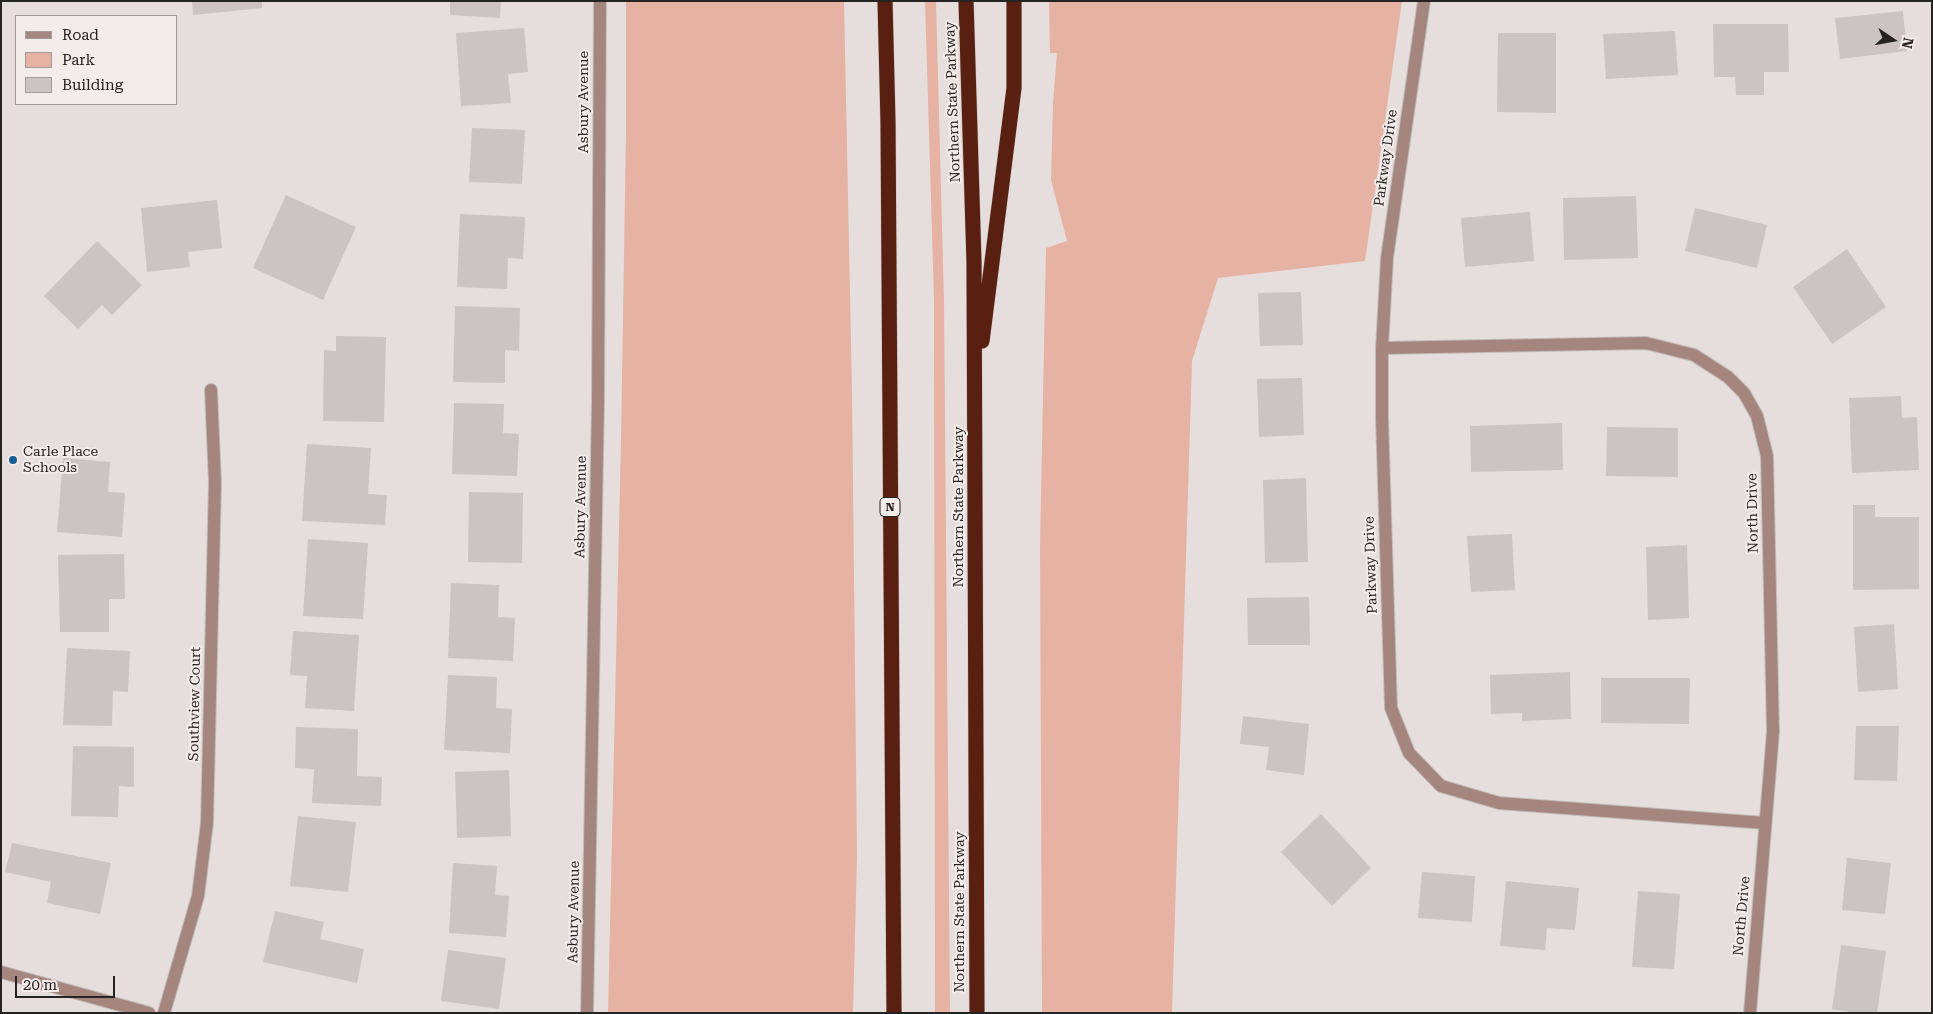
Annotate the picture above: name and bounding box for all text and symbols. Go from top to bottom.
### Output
legend [15,15,178,105]
north arrow [1868,15,1918,65]
street label: Northern State Parkway [942,21,964,183]
text: Road [62,26,99,44]
text: N [1899,36,1917,50]
text: Park [62,51,95,69]
street label: Asbury Avenue [576,51,592,153]
text: Building [62,76,123,94]
street label: Parkway Drive [1371,108,1401,208]
street label: Northern State Parkway [951,426,967,588]
place label: Carle Place Schools [23,444,98,477]
marker: Carle Place Schools [7,454,19,466]
street label: Asbury Avenue [572,456,590,558]
street label: North Drive [1744,473,1762,553]
road number: N [880,498,900,516]
street label: Parkway Drive [1361,516,1381,614]
street label: Southview Court [186,647,204,761]
street label: Northern State Parkway [952,831,968,993]
street label: Asbury Avenue [565,861,583,963]
street label: North Drive [1730,875,1754,957]
scale bar [18,966,118,998]
text: 20 m [23,976,57,994]

